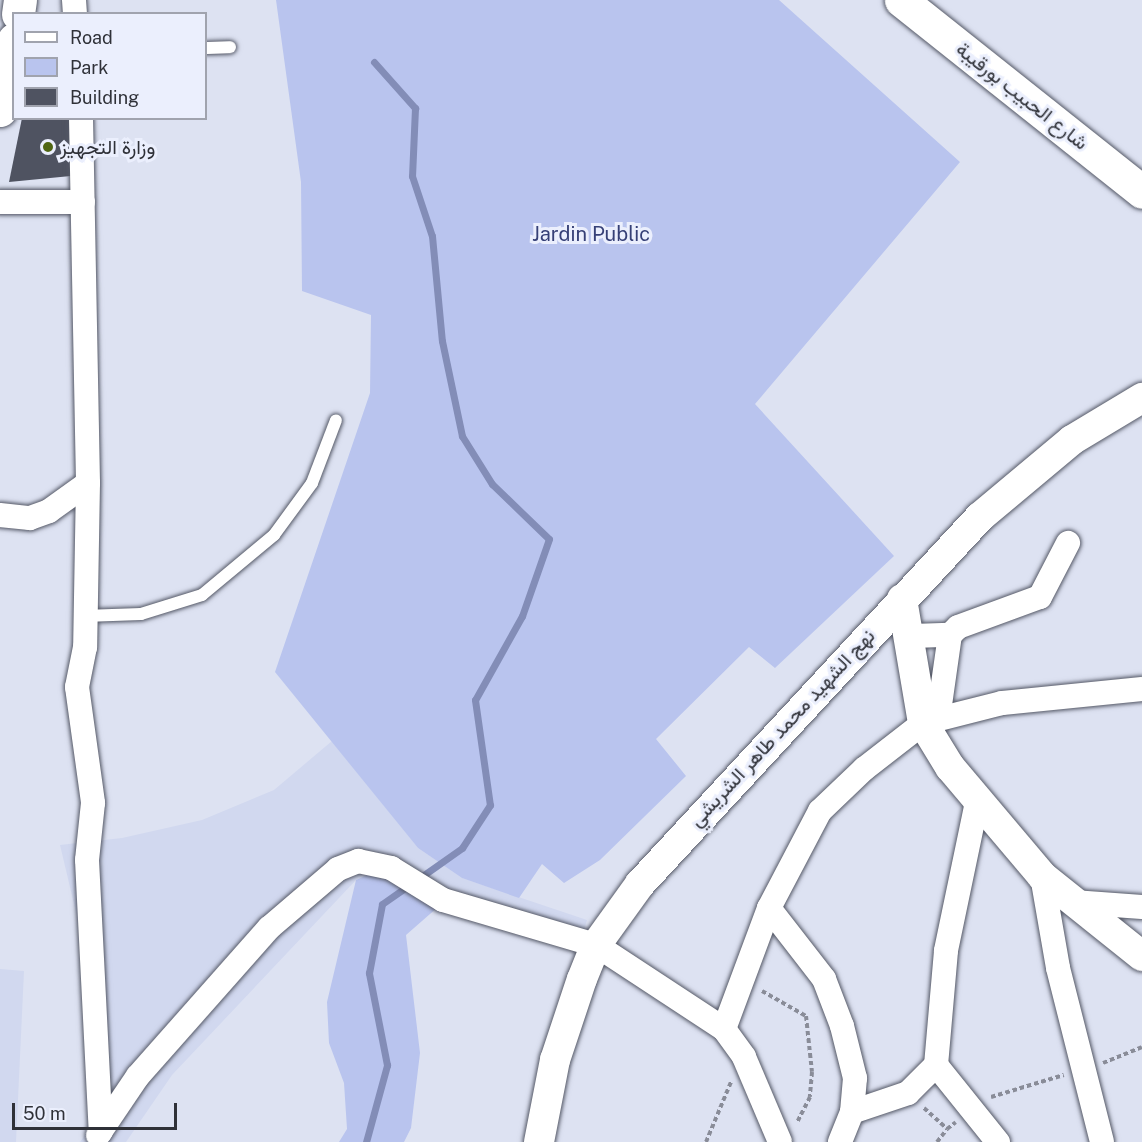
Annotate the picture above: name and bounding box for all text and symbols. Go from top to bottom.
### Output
legend [12,12,207,120]
text: Road [70,27,113,48]
street label: شارع الحبيب بورقيبة [951,37,1093,155]
text: Park [70,57,108,78]
text: Building [70,87,139,108]
place label: وزارة التجهيز [60,135,155,159]
marker: وزارة التجهيز [41,140,55,154]
park label: Jardin Public [532,222,650,246]
street label: نهج الشهيد محمد طاهر الشريشي [684,624,880,832]
scale bar [15,1091,180,1129]
text: 50 m [23,1103,66,1124]

